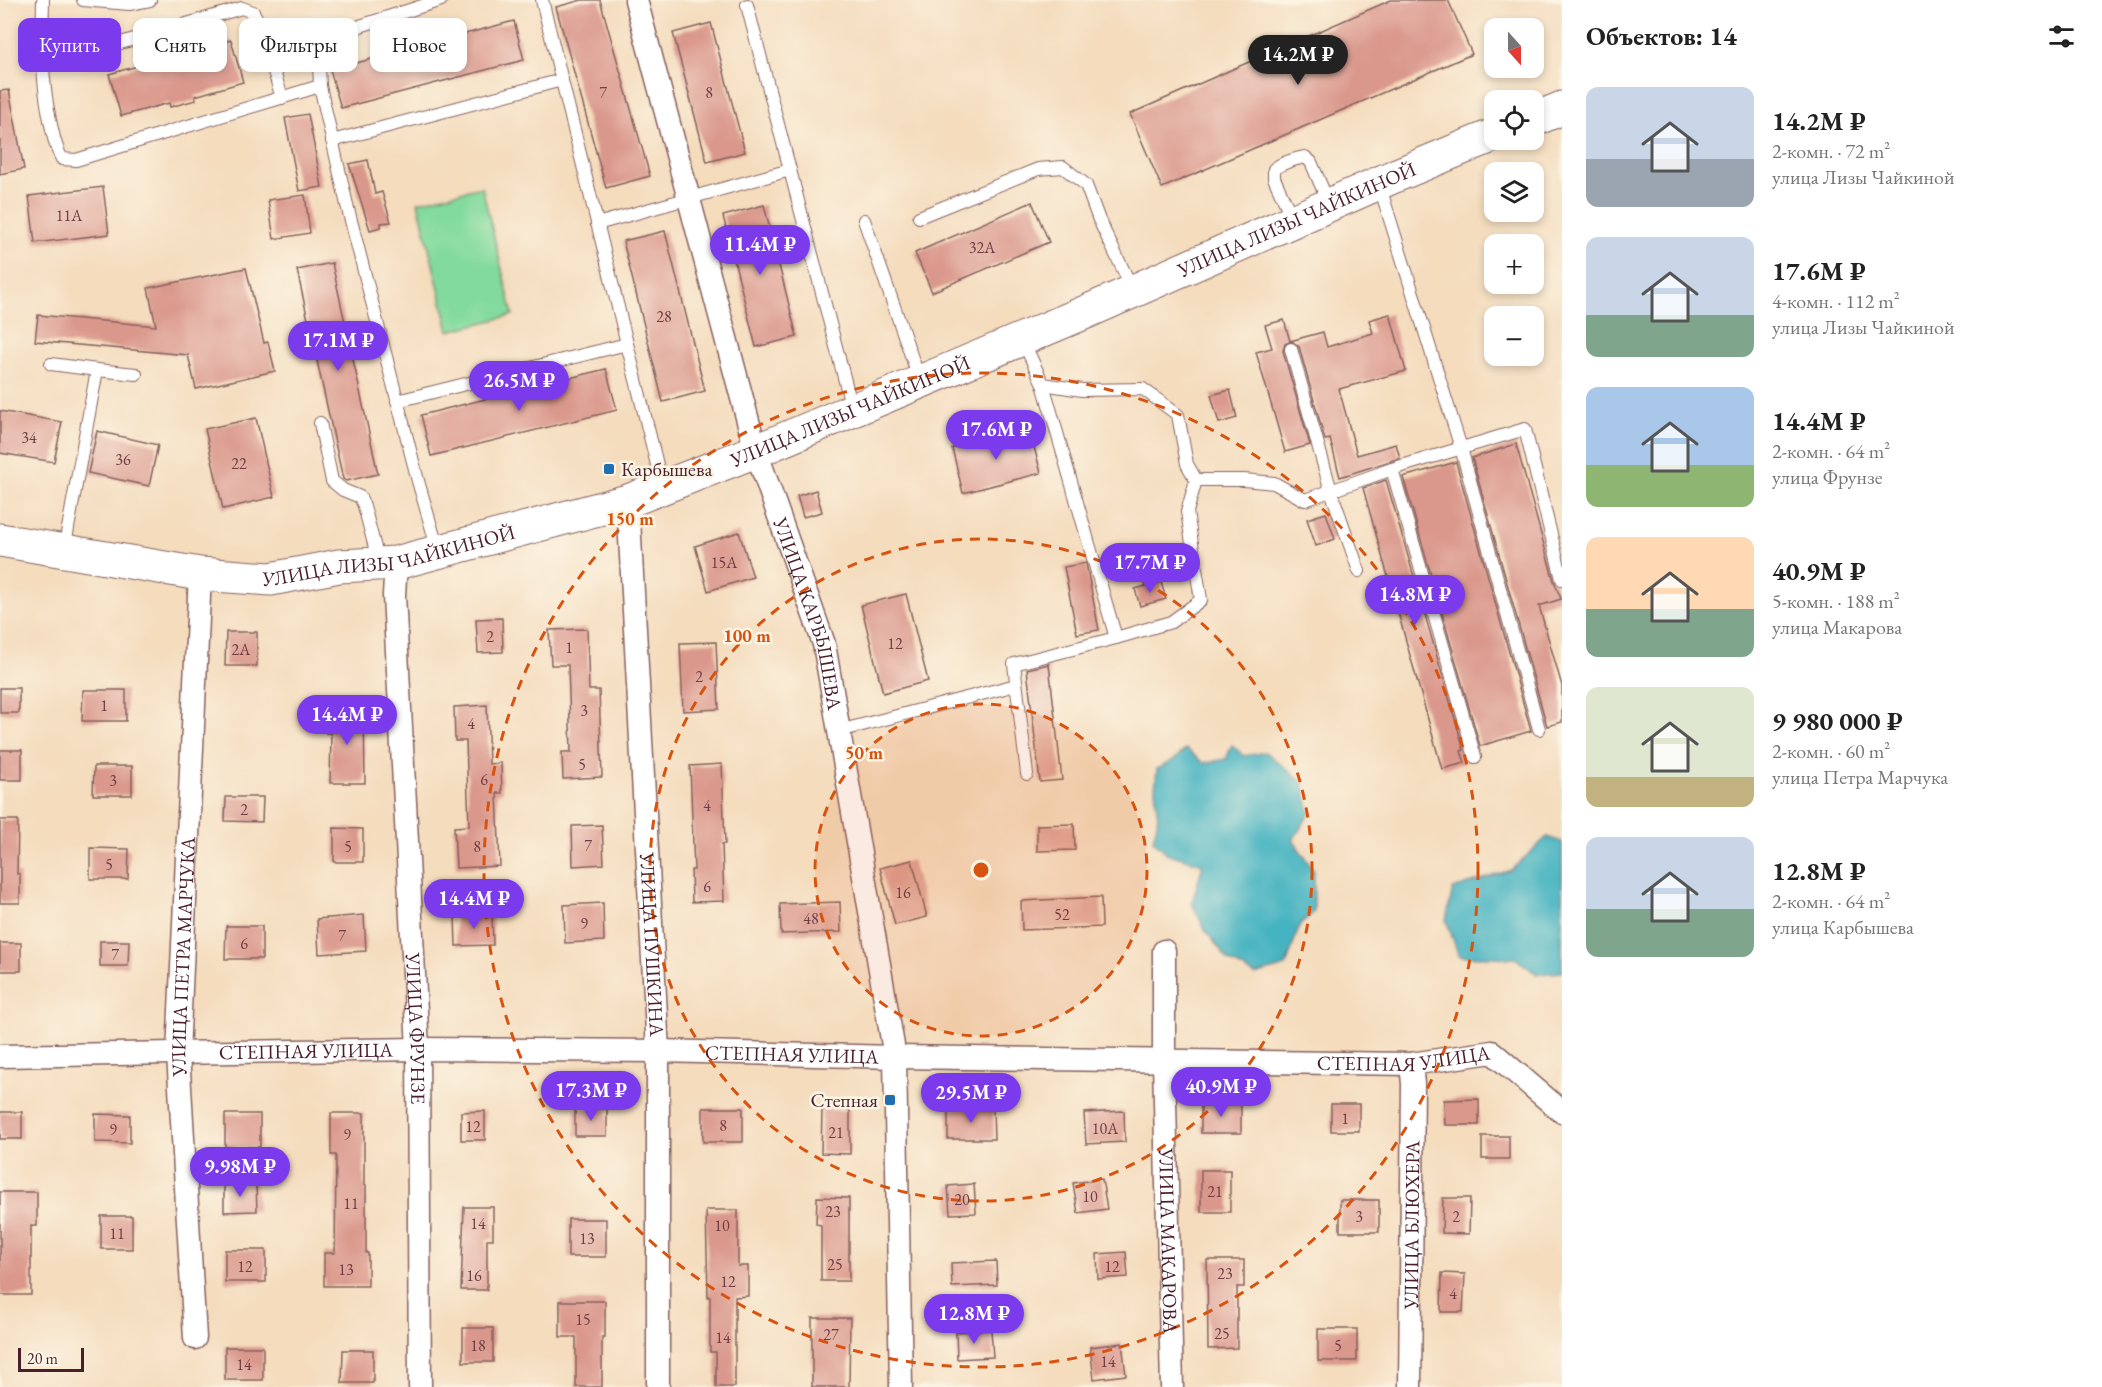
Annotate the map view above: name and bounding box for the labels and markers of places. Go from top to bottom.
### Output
pin: 14.2M ₽ [1243,35,1353,86]
pin: 11.4M ₽ [705,225,815,276]
pin: 17.1M ₽ [283,321,393,372]
pin: 26.5M ₽ [464,361,574,412]
pin: 17.6M ₽ [941,410,1051,461]
place label: Карбышева [621,456,712,482]
marker: Карбышева [602,462,616,476]
pin: 17.7M ₽ [1095,543,1205,594]
pin: 14.8M ₽ [1360,575,1470,626]
pin: 14.4M ₽ [292,695,402,746]
centre of rings [971,860,991,880]
pin: 14.4M ₽ [419,879,529,930]
pin: 40.9M ₽ [1166,1067,1276,1118]
pin: 17.3M ₽ [536,1071,646,1122]
pin: 29.5M ₽ [916,1073,1026,1124]
place label: Степная [810,1087,878,1113]
marker: Степная [883,1093,897,1107]
pin: 9.98M ₽ [185,1147,295,1198]
pin: 12.8M ₽ [919,1294,1029,1345]

